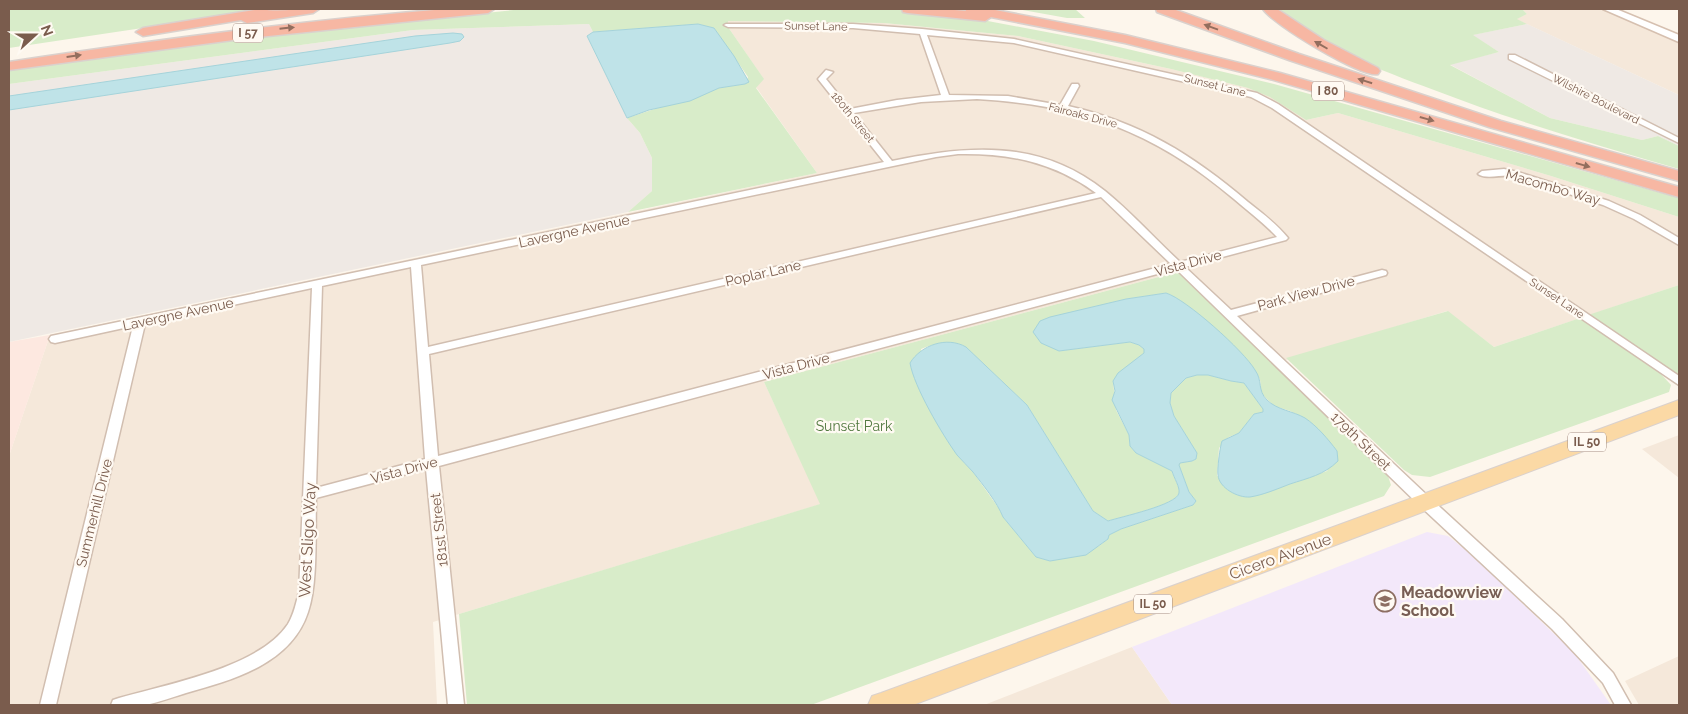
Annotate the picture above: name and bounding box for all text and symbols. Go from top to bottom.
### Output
north arrow [10,10,60,60]
street label: Sunset Lane [784,19,848,34]
text: N [38,22,57,38]
road number: I 57 [233,23,263,42]
one-way arrow [1204,23,1219,30]
one-way arrow [280,24,296,32]
one-way arrow [1313,41,1328,49]
one-way arrow [67,52,83,60]
street label: Sunset Lane [1183,72,1248,100]
street label: Wilshire Boulevard [1550,72,1642,127]
one-way arrow [1357,76,1372,84]
road number: I 80 [1312,82,1344,100]
street label: 180th Street [828,89,877,145]
street label: Fairoaks Drive [1047,100,1119,131]
one-way arrow [1419,115,1434,123]
one-way arrow [1575,161,1590,169]
street label: Macombo Way [1504,166,1603,208]
street label: Lavergne Avenue [517,211,631,251]
street label: Vista Drive [1153,246,1223,280]
street label: Poplar Lane [724,257,802,289]
street label: Park View Drive [1256,272,1356,314]
street label: Sunset Lane [1527,275,1587,322]
street label: Lavergne Avenue [121,294,235,334]
street label: Vista Drive [761,349,831,383]
street label: 179th Street [1328,409,1394,474]
park label: Sunset Park [816,418,893,434]
road number: IL 50 [1568,432,1606,452]
street label: Vista Drive [369,453,439,487]
street label: Summerhill Drive [73,457,115,569]
street label: West Sligo Way [295,481,320,598]
street label: 181st Street [427,492,451,568]
street label: Cicero Avenue [1227,529,1334,584]
place label: Meadowview School [1401,583,1503,620]
school or university icon: Meadowview School [1373,589,1397,613]
road number: IL 50 [1134,594,1172,614]

